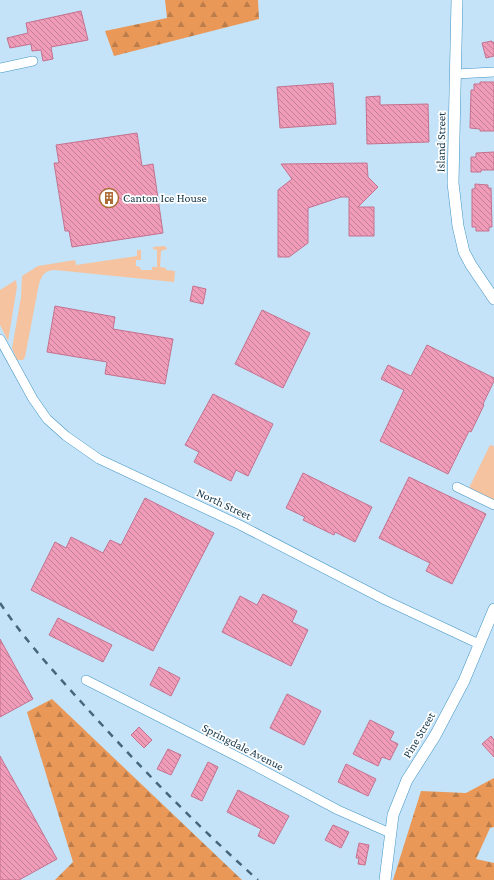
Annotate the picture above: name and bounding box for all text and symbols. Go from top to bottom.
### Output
street label: Island Street [433,111,449,172]
building icon: Canton Ice House [98,187,120,209]
place label: Canton Ice House [123,191,207,205]
street label: North Street [194,485,255,523]
street label: Pine Street [400,709,439,761]
street label: Springdale Avenue [200,720,286,774]

